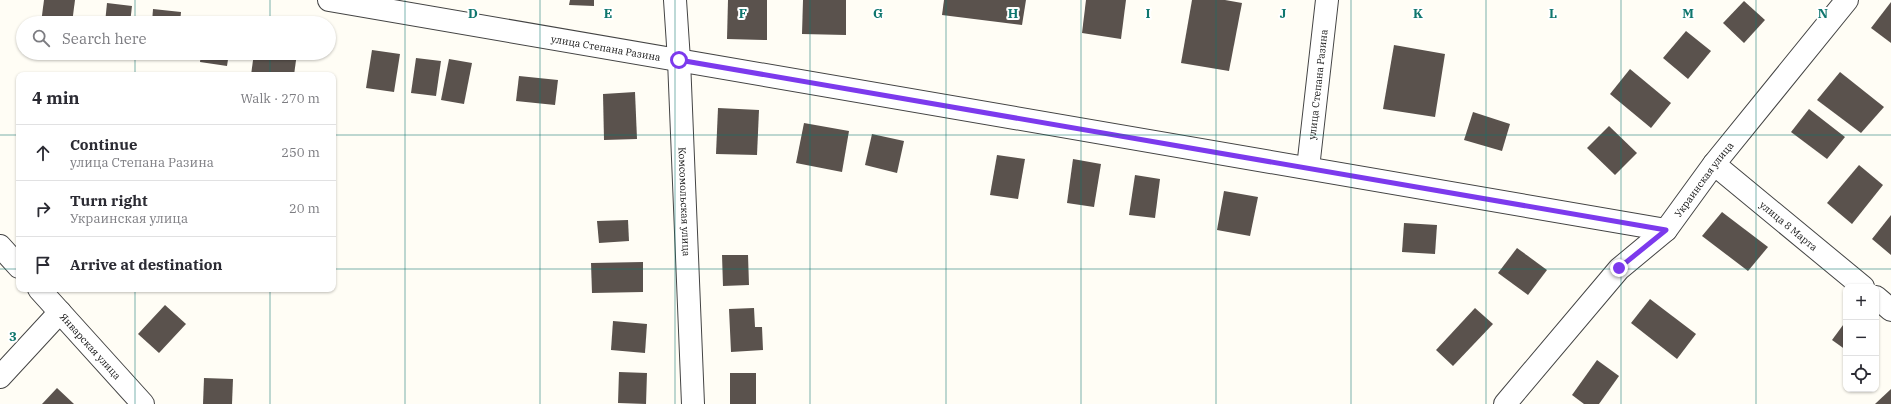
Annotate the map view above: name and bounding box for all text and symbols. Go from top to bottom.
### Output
text: D [468,5,478,22]
text: E [604,5,612,22]
text: F [739,5,747,22]
text: G [873,5,883,22]
text: H [1008,5,1019,22]
text: I [1146,5,1151,22]
text: J [1280,5,1287,22]
text: K [1413,5,1423,22]
text: L [1549,5,1557,22]
text: M [1682,5,1694,22]
text: N [1818,5,1828,22]
search box [16,16,336,60]
icon: search [30,27,52,49]
street label: улица Степана Разина [1305,28,1330,140]
text: Search here [62,29,147,48]
street label: улица Степана Разина [550,32,662,64]
route start [670,51,688,69]
text: 4 min [32,87,80,109]
text: Walk · 270 m [241,90,320,107]
text: Continue [70,135,137,154]
street label: Украинская улица [1671,138,1736,219]
icon: ahead [32,142,54,164]
text: 250 m [281,144,320,161]
street label: Комсомольская улица [676,147,694,257]
text: улица Степана Разина [70,154,214,171]
text: Turn right [70,191,148,210]
icon: right [32,198,54,220]
street label: улица 8 Марта [1757,198,1821,254]
text: 20 m [289,200,320,217]
text: Украинская улица [70,210,188,227]
icon: arrive [32,254,54,276]
text: Arrive at destination [70,255,222,274]
route end [1610,259,1628,277]
map controls [1843,284,1879,392]
button: + [1843,284,1879,320]
street label: Январская улица [57,310,124,382]
button: − [1843,320,1879,356]
text: 3 [9,328,17,345]
button: locate [1843,356,1879,392]

